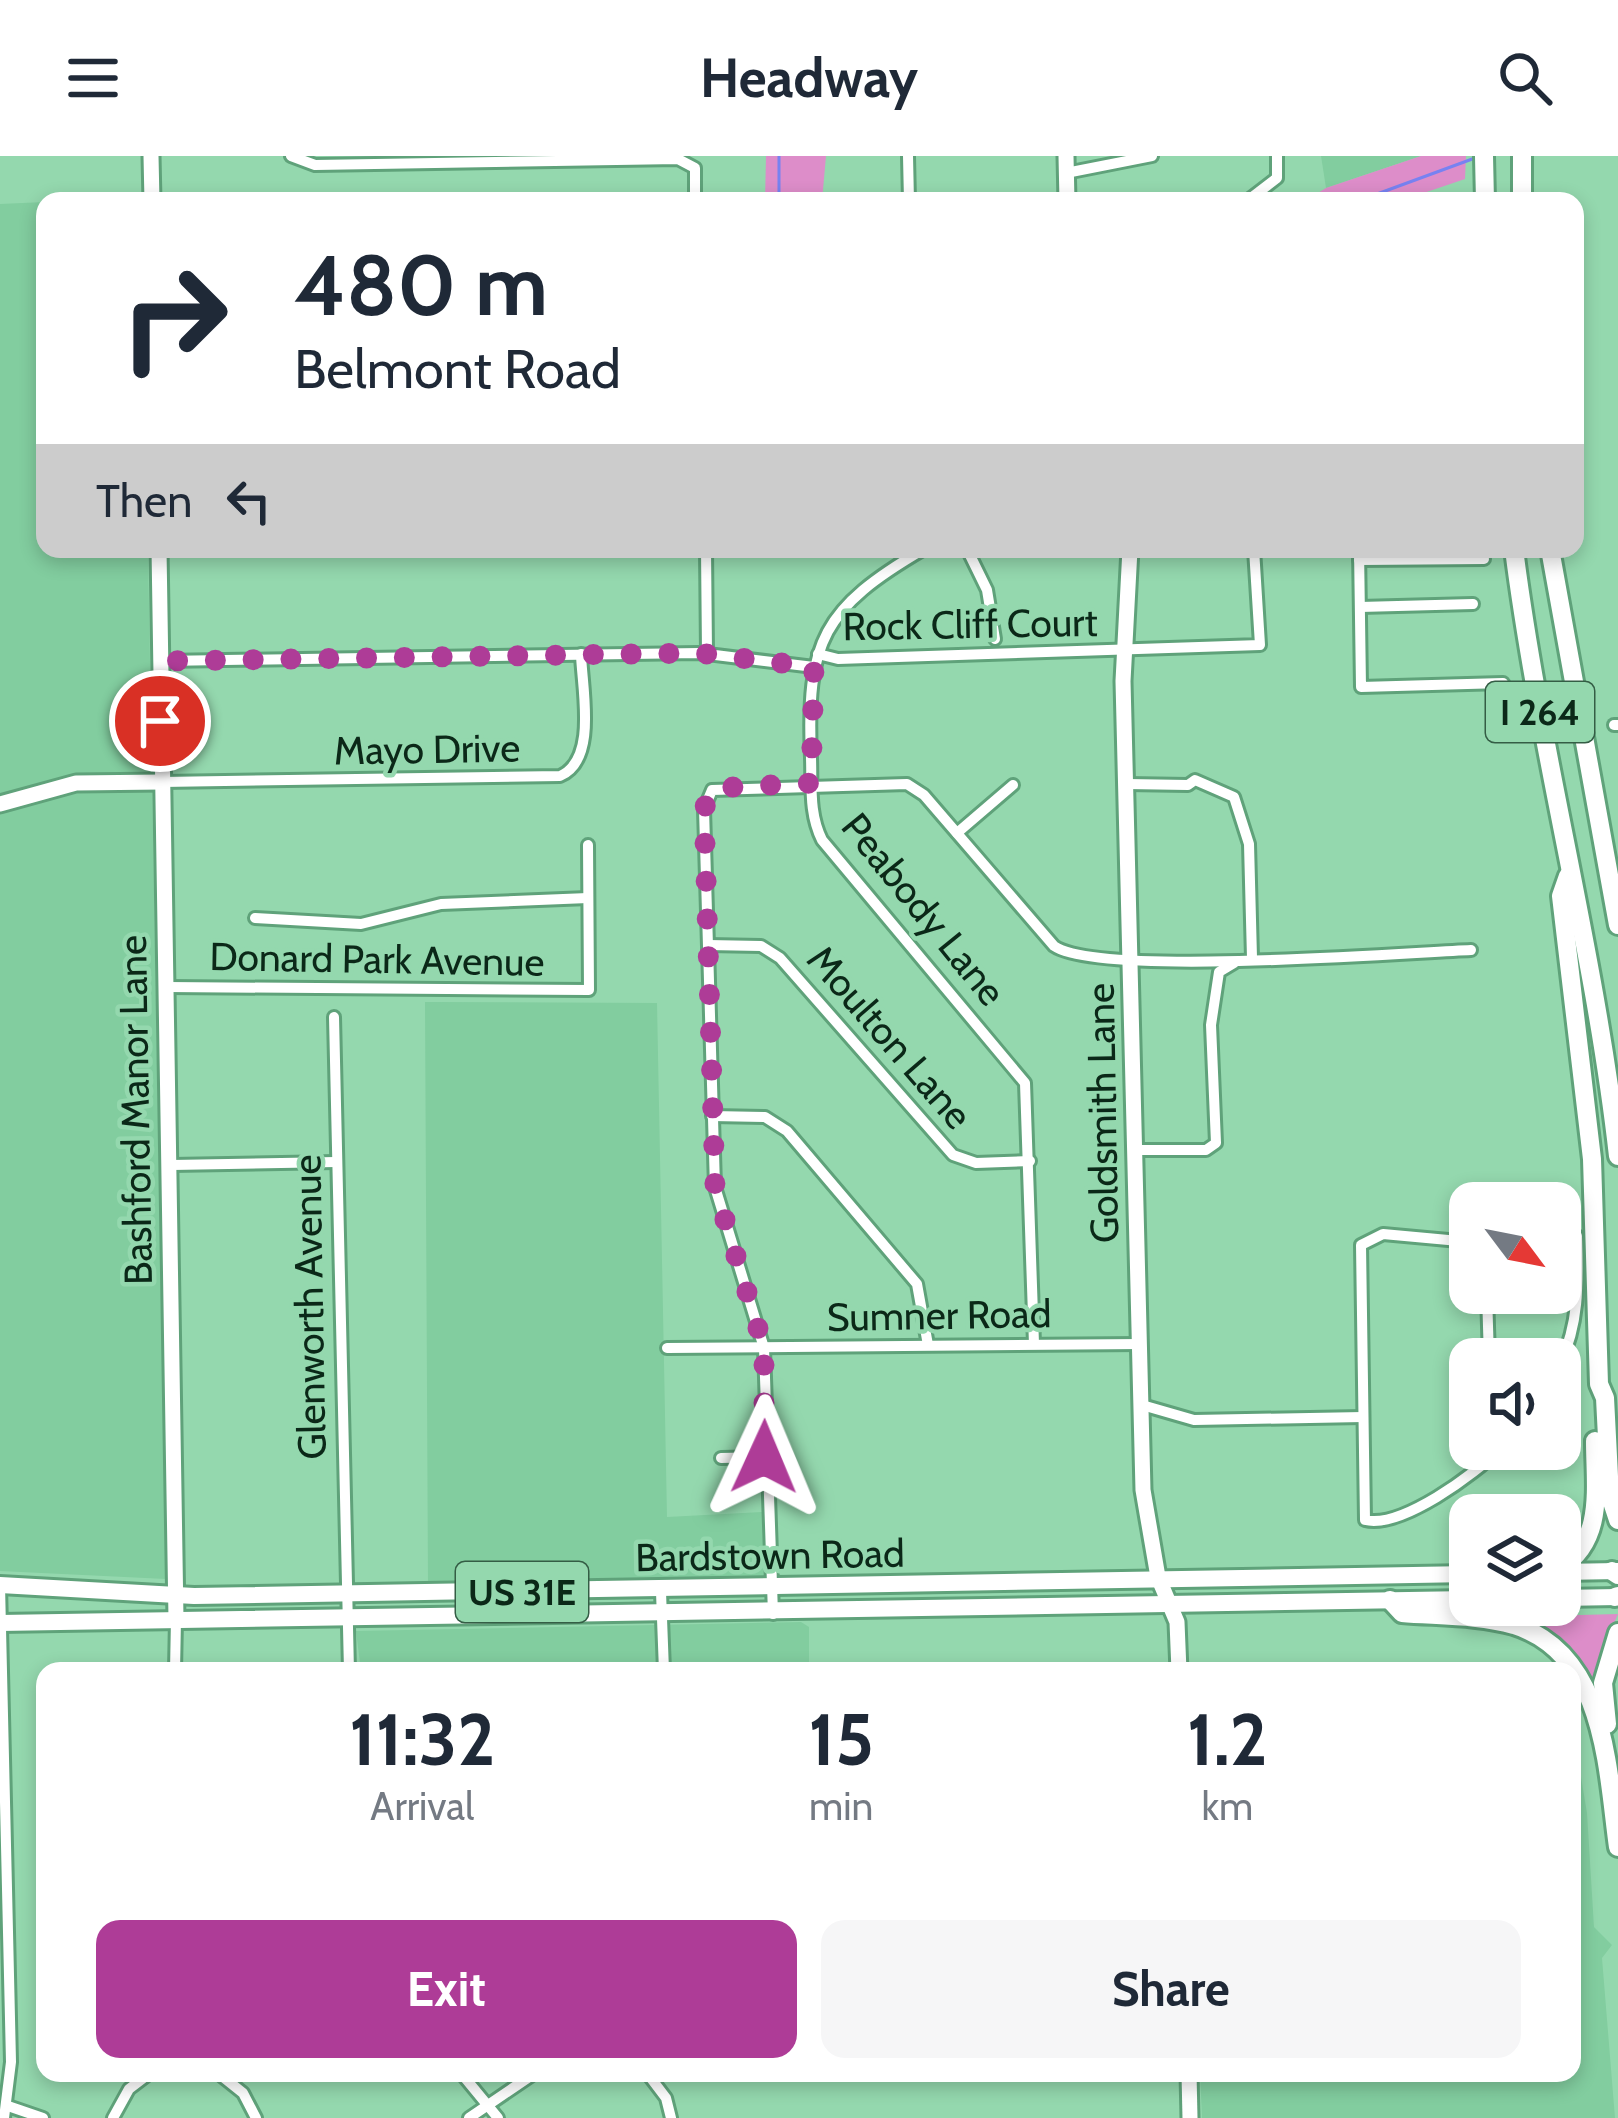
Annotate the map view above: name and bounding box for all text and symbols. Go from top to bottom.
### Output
icon: menu [60,45,126,111]
text: Headway [700,45,918,111]
icon: search [1492,45,1558,111]
text: 480 m [294,234,548,336]
icon: right [96,240,252,396]
text: Belmont Road [294,336,621,402]
icon: left [216,468,282,534]
text: Then [96,474,192,528]
street label: Rock Cliff Court [842,598,1098,650]
pin [109,670,211,772]
road number: I 264 [1486,682,1594,742]
icon: arrive [127,688,193,754]
street label: Mayo Drive [333,723,521,775]
street label: Peabody Lane [832,803,1016,1015]
street label: Donard Park Avenue [209,932,545,986]
street label: Bashford Manor Lane [108,935,162,1285]
street label: Moulton Lane [797,936,983,1138]
street label: Goldsmith Lane [1076,983,1128,1243]
street label: Glenworth Avenue [282,1154,336,1460]
north arrow [1449,1182,1581,1314]
map controls [1449,1182,1581,1626]
street label: Sumner Road [826,1289,1052,1341]
button: sound [1449,1338,1581,1470]
position arrow [701,1394,827,1520]
button: layers [1449,1494,1581,1626]
street label: Bardstown Road [635,1529,905,1581]
road number: US 31E [456,1562,588,1622]
text: 11:32 [349,1696,495,1783]
text: 15 [809,1696,874,1783]
text: 1.2 [1187,1696,1268,1783]
text: Arrival [370,1782,474,1830]
text: min [809,1782,873,1830]
text: km [1202,1782,1253,1830]
button: Exit [96,1920,797,2058]
button: Share [821,1920,1521,2058]

